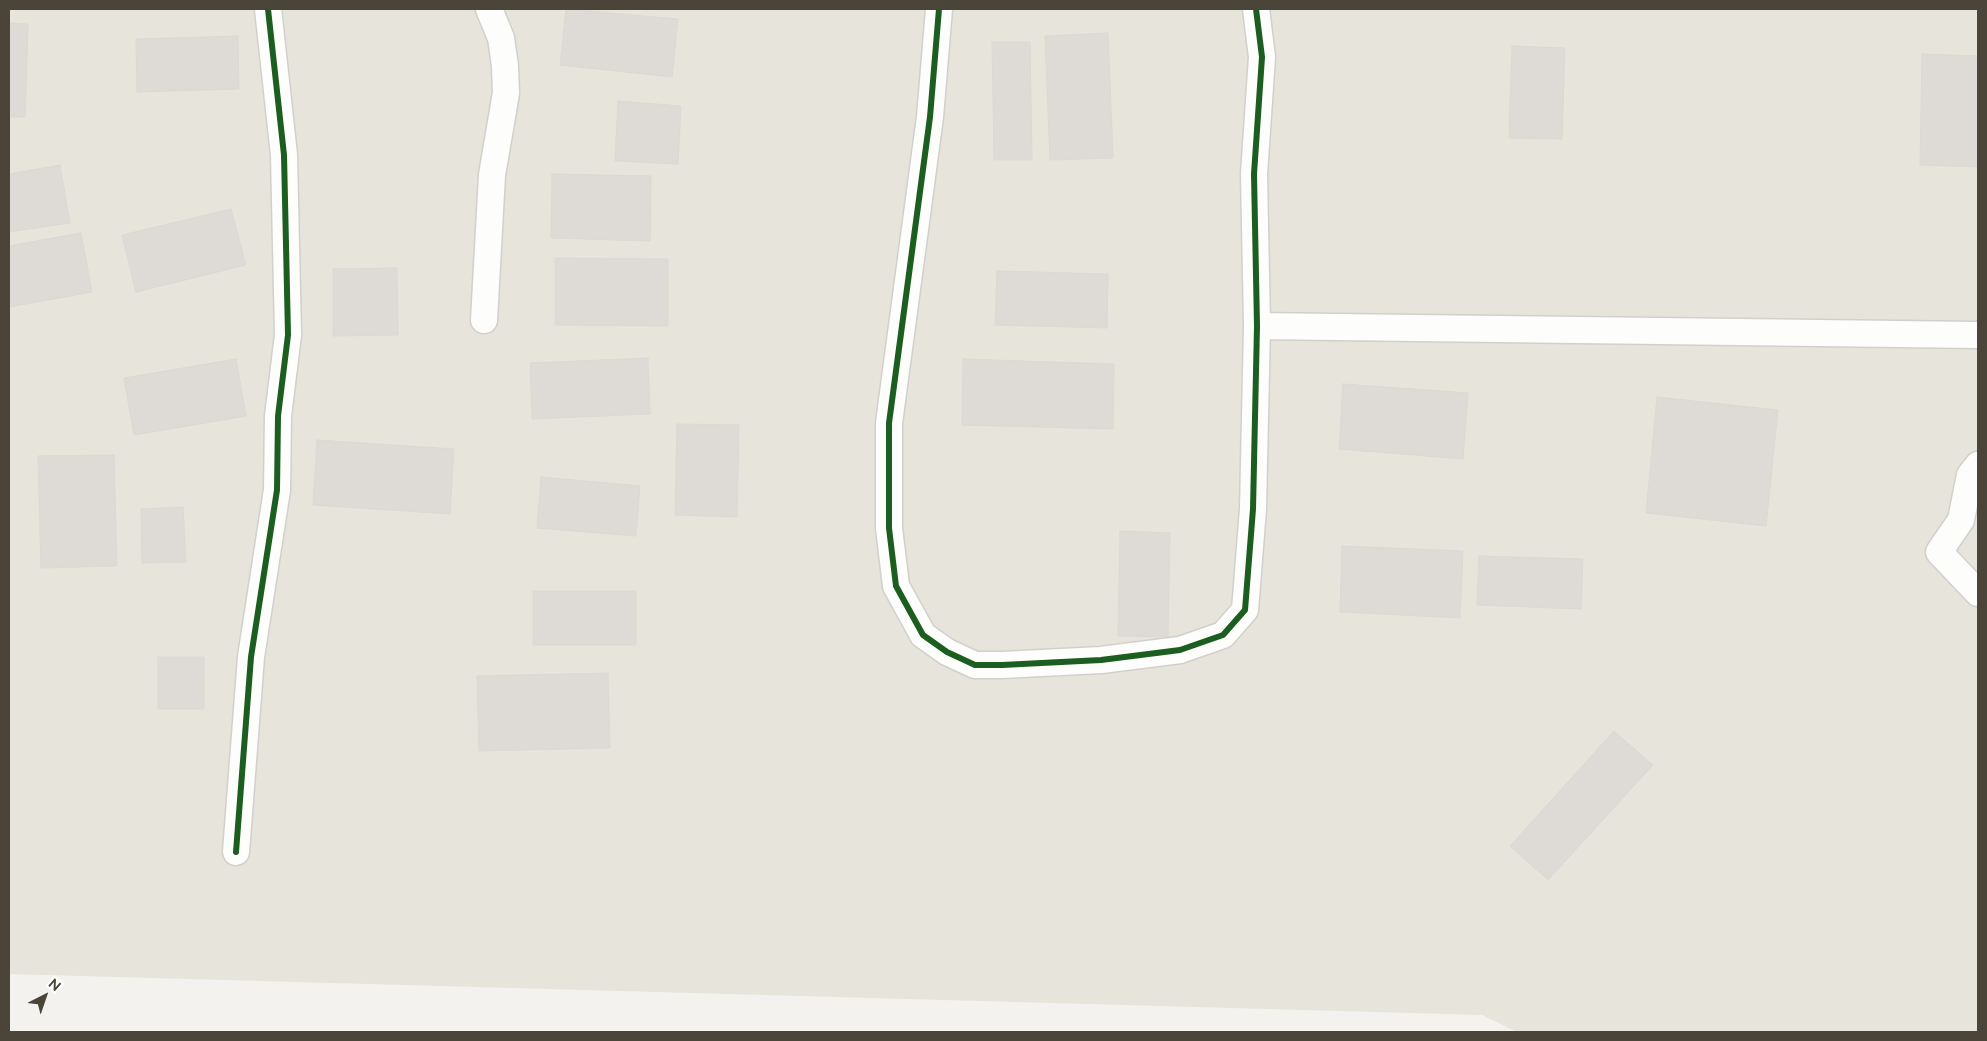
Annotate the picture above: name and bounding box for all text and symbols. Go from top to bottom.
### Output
north arrow [20,971,70,1021]
text: N [46,975,64,994]

